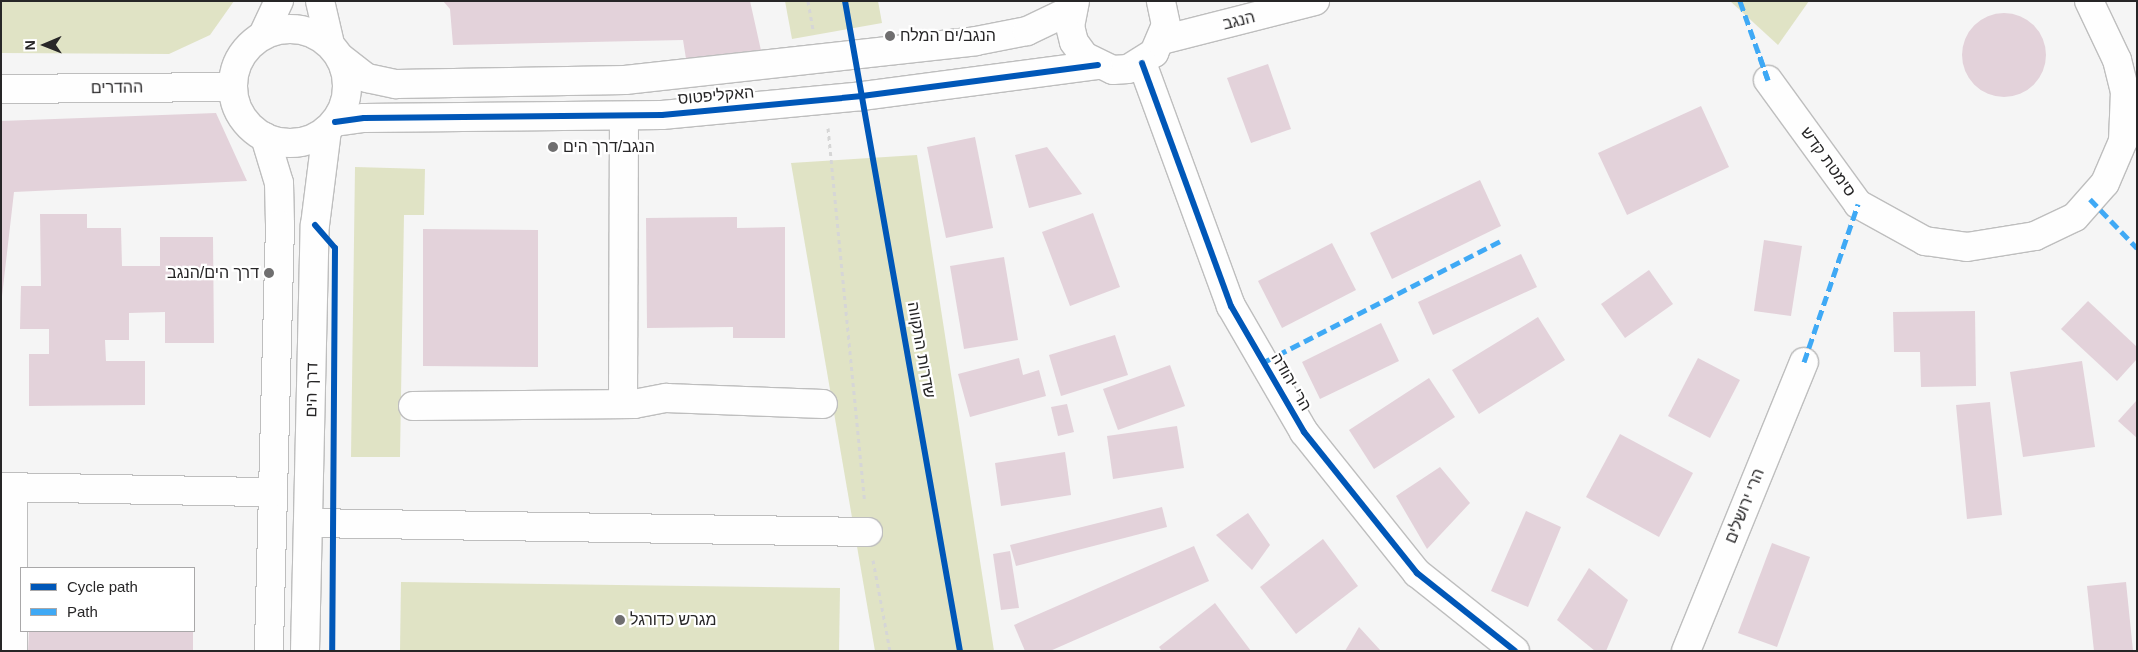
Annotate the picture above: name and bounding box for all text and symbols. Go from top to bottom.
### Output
street label: הנגב [1221,8,1257,34]
north arrow [20,20,70,70]
place label: הנגב/ים המלח [900,26,996,46]
marker: הנגב/ים המלח [884,30,896,42]
text: N [22,40,38,50]
street label: ההדרים [91,78,143,98]
street label: האקליפטוס [677,83,755,109]
street label: סימטת קדש [1796,123,1860,201]
place label: הנגב/דרך הים [563,137,655,157]
marker: הנגב/דרך הים [547,141,559,153]
place label: דרך הים/הנגב [167,263,259,283]
marker: דרך הים/הנגב [263,267,275,279]
street label: שדרות התקווה [903,300,939,400]
street label: הרי יהודה [1267,350,1315,414]
street label: דרך הים [302,362,322,418]
street label: הרי ירושלים [1721,466,1769,546]
legend [20,567,195,632]
text: Cycle path [67,578,138,595]
text: Path [67,603,98,620]
place label: מגרש כדורגל [630,610,717,630]
marker: מגרש כדורגל [614,614,626,626]

